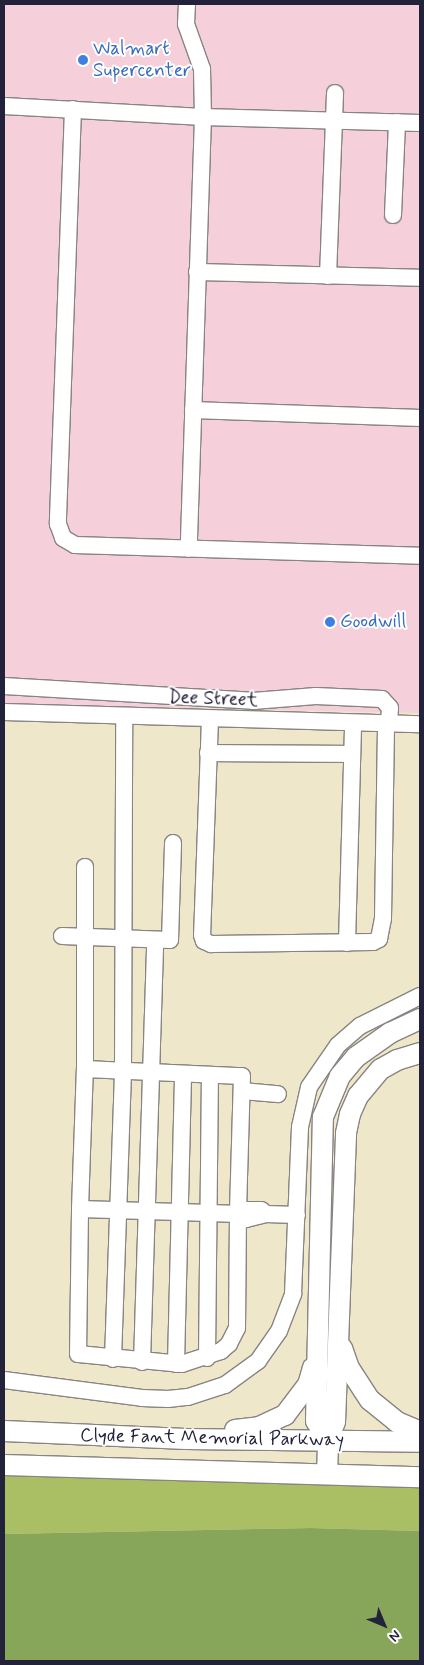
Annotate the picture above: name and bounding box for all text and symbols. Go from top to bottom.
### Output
place label: Walmart Supercenter [93,38,191,82]
marker: Walmart Supercenter [77,54,89,66]
place label: Goodwill [340,611,406,633]
marker: Goodwill [324,616,336,628]
street label: Dee Street [168,686,258,712]
street label: Clyde Fant Memorial Parkway [87,1424,337,1452]
north arrow [359,1600,409,1650]
text: N [385,1626,404,1645]

